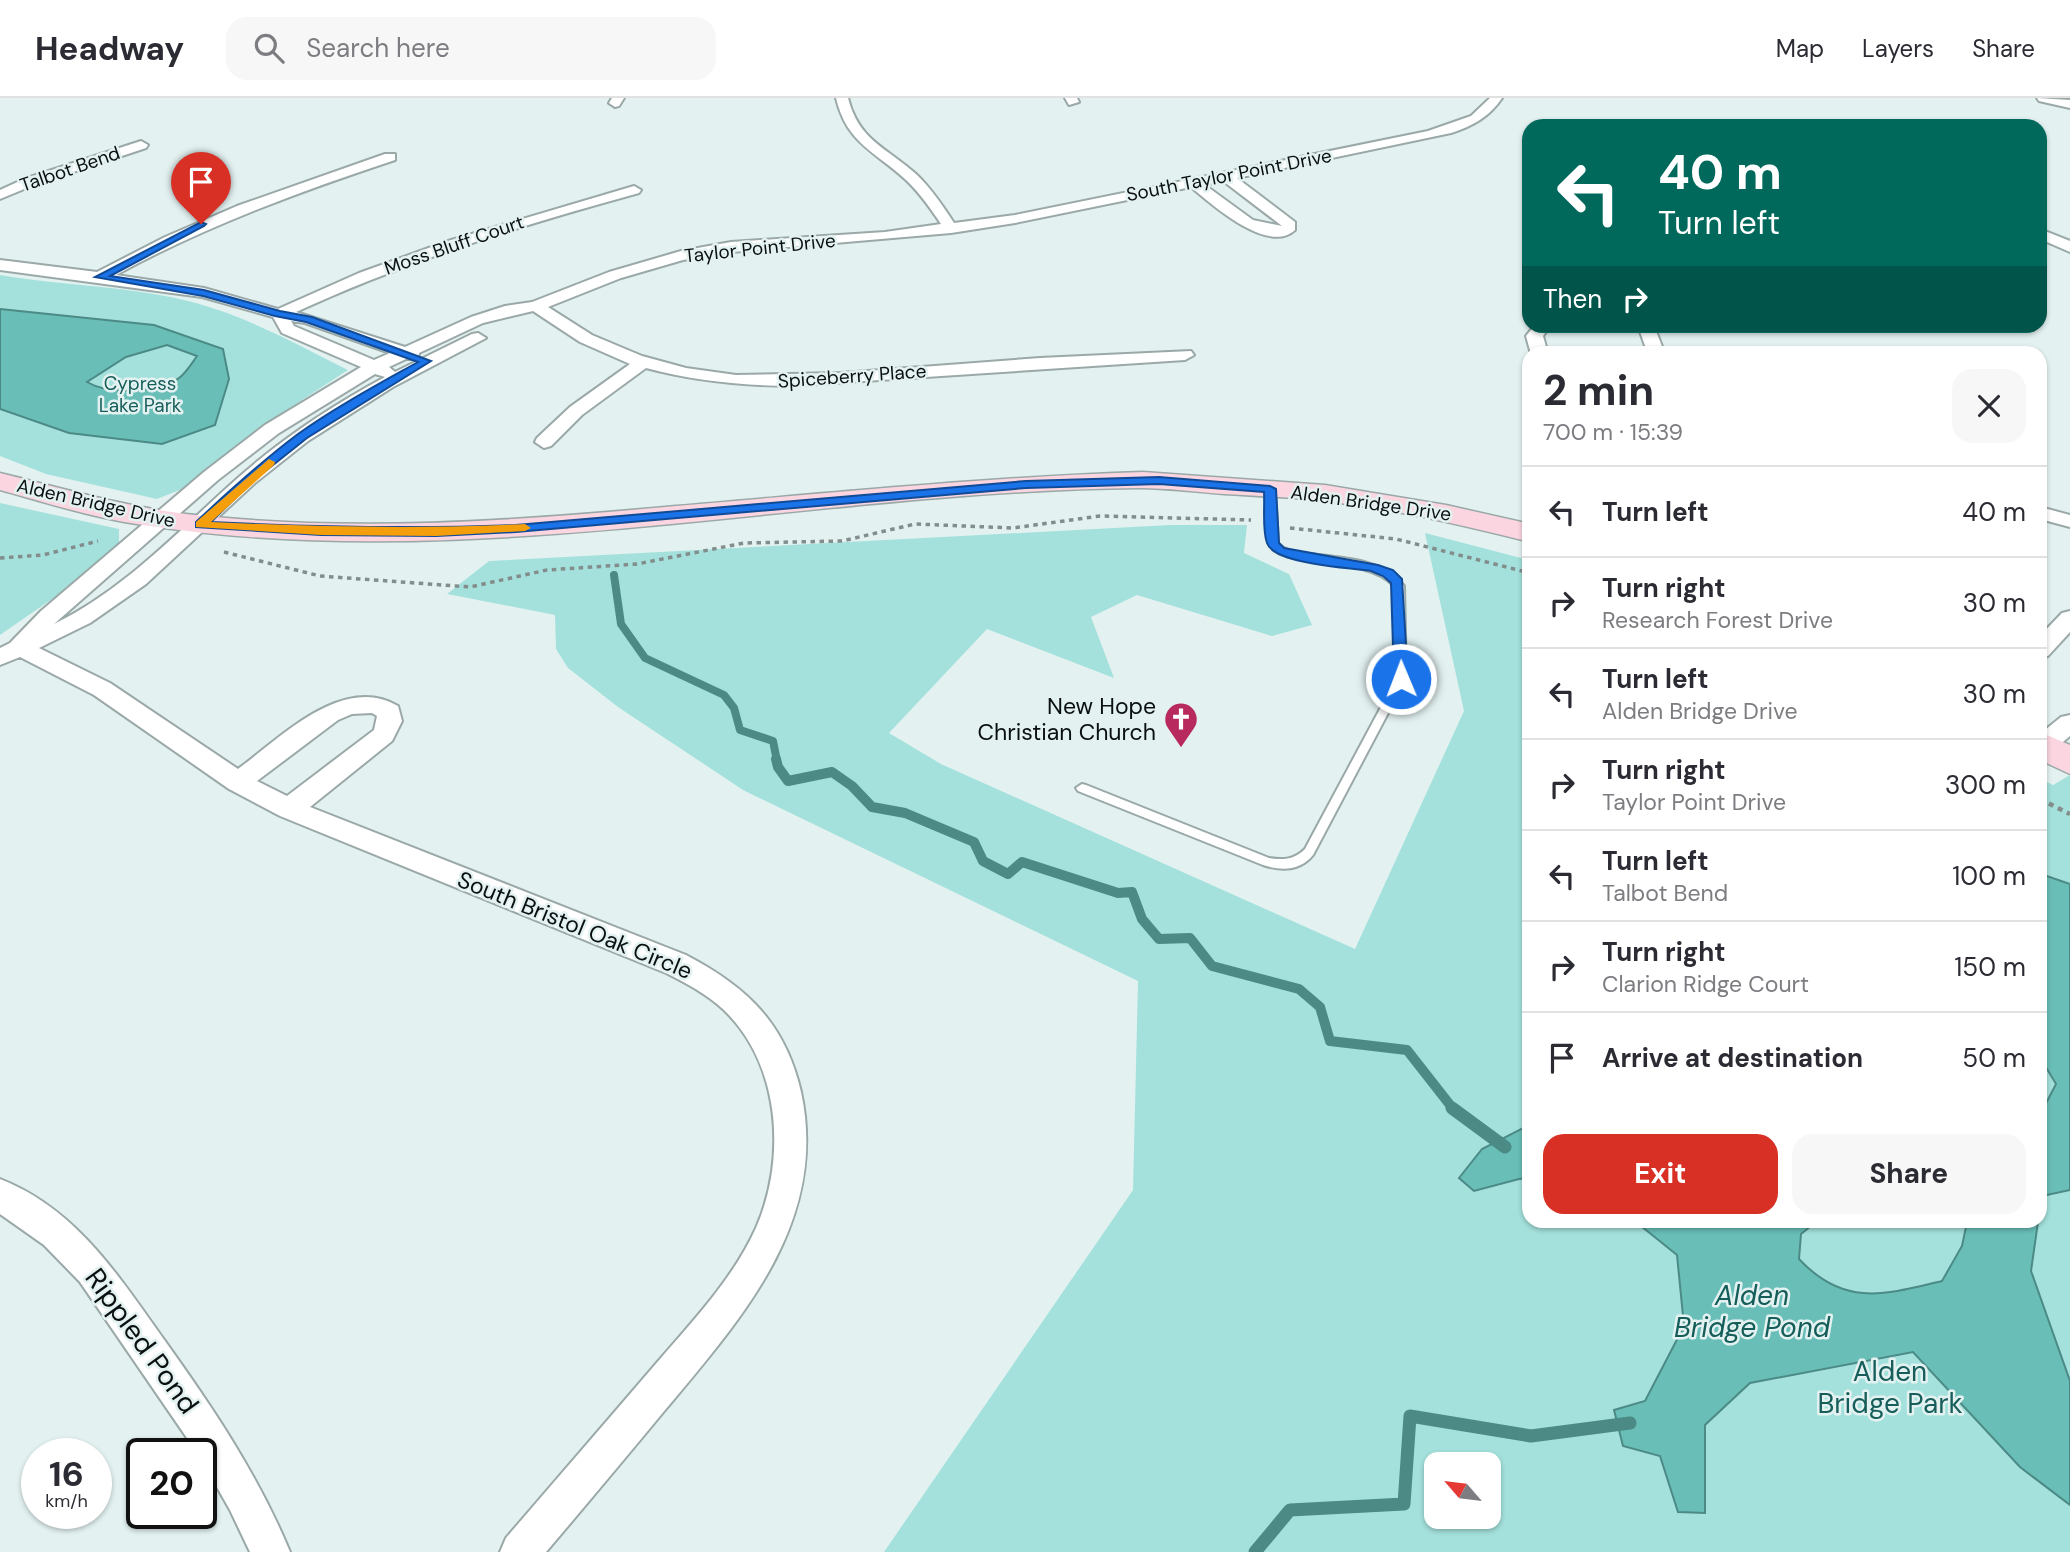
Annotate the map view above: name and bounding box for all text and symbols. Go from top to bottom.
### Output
search box [226,17,716,80]
text: Headway [35,27,184,70]
icon: search [250,29,288,67]
text: Search here [306,31,450,65]
text: Map [1776,33,1824,64]
text: Layers [1862,33,1934,64]
text: Share [1972,33,2035,64]
street label: Talbot Bend [17,140,123,198]
text: 40 m [1658,140,1782,204]
street label: South Taylor Point Drive [1124,143,1334,207]
icon: left [1543,147,1634,238]
pin [171,152,231,224]
icon: arrive [182,163,220,201]
text: Turn left [1658,202,1780,244]
street label: Moss Bluff Court [381,209,527,281]
street label: Taylor Point Drive [683,228,837,268]
icon: right [1616,280,1654,318]
text: Then [1543,282,1602,316]
street label: Spiceberry Place [777,358,927,394]
text: 2 min [1543,363,1654,418]
button: close [1952,369,2026,443]
park label: Cypress Lake Park [99,371,182,418]
text: 700 m · 15:39 [1543,417,1683,447]
street label: Alden Bridge Drive [14,473,178,533]
street label: Alden Bridge Drive [1289,479,1453,527]
icon: left [1543,493,1581,531]
text: Turn left [1602,495,1709,529]
text: 40 m [1962,495,2026,529]
text: Turn right [1602,571,1726,605]
icon: right [1543,584,1581,622]
text: 30 m [1963,586,2026,620]
text: Research Forest Drive [1602,605,1833,635]
position arrow [1364,642,1438,716]
text: Turn left [1602,662,1709,696]
icon: left [1543,675,1581,713]
text: 30 m [1963,677,2026,711]
place label: New Hope Christian Church [977,691,1156,747]
text: Alden Bridge Drive [1602,696,1798,726]
church icon: New Hope Christian Church [1162,700,1200,749]
text: Turn right [1602,753,1726,787]
icon: right [1543,766,1581,804]
text: 300 m [1945,768,2026,802]
text: Taylor Point Drive [1602,787,1786,817]
text: Turn left [1602,844,1709,878]
icon: left [1543,857,1581,895]
text: 100 m [1952,859,2026,893]
street label: South Bristol Oak Circle [453,864,697,986]
text: Talbot Bend [1602,878,1728,908]
text: Turn right [1602,935,1726,969]
icon: right [1543,948,1581,986]
text: 150 m [1954,950,2026,984]
text: Clarion Ridge Court [1602,969,1809,999]
icon: arrive [1543,1039,1581,1077]
text: Arrive at destination [1602,1041,1863,1075]
text: 50 m [1962,1041,2026,1075]
button: Exit [1543,1134,1778,1214]
button: Share [1792,1134,2026,1214]
street label: Rippled Pond [77,1261,207,1421]
water label: Alden Bridge Pond [1674,1277,1831,1346]
park label: Alden Bridge Park [1817,1353,1963,1422]
speed limit sign: 20 [126,1438,217,1529]
text: 16 [49,1451,84,1497]
north arrow [1424,1452,1502,1530]
map controls [1424,1452,1501,1529]
text: km/h [45,1489,88,1513]

